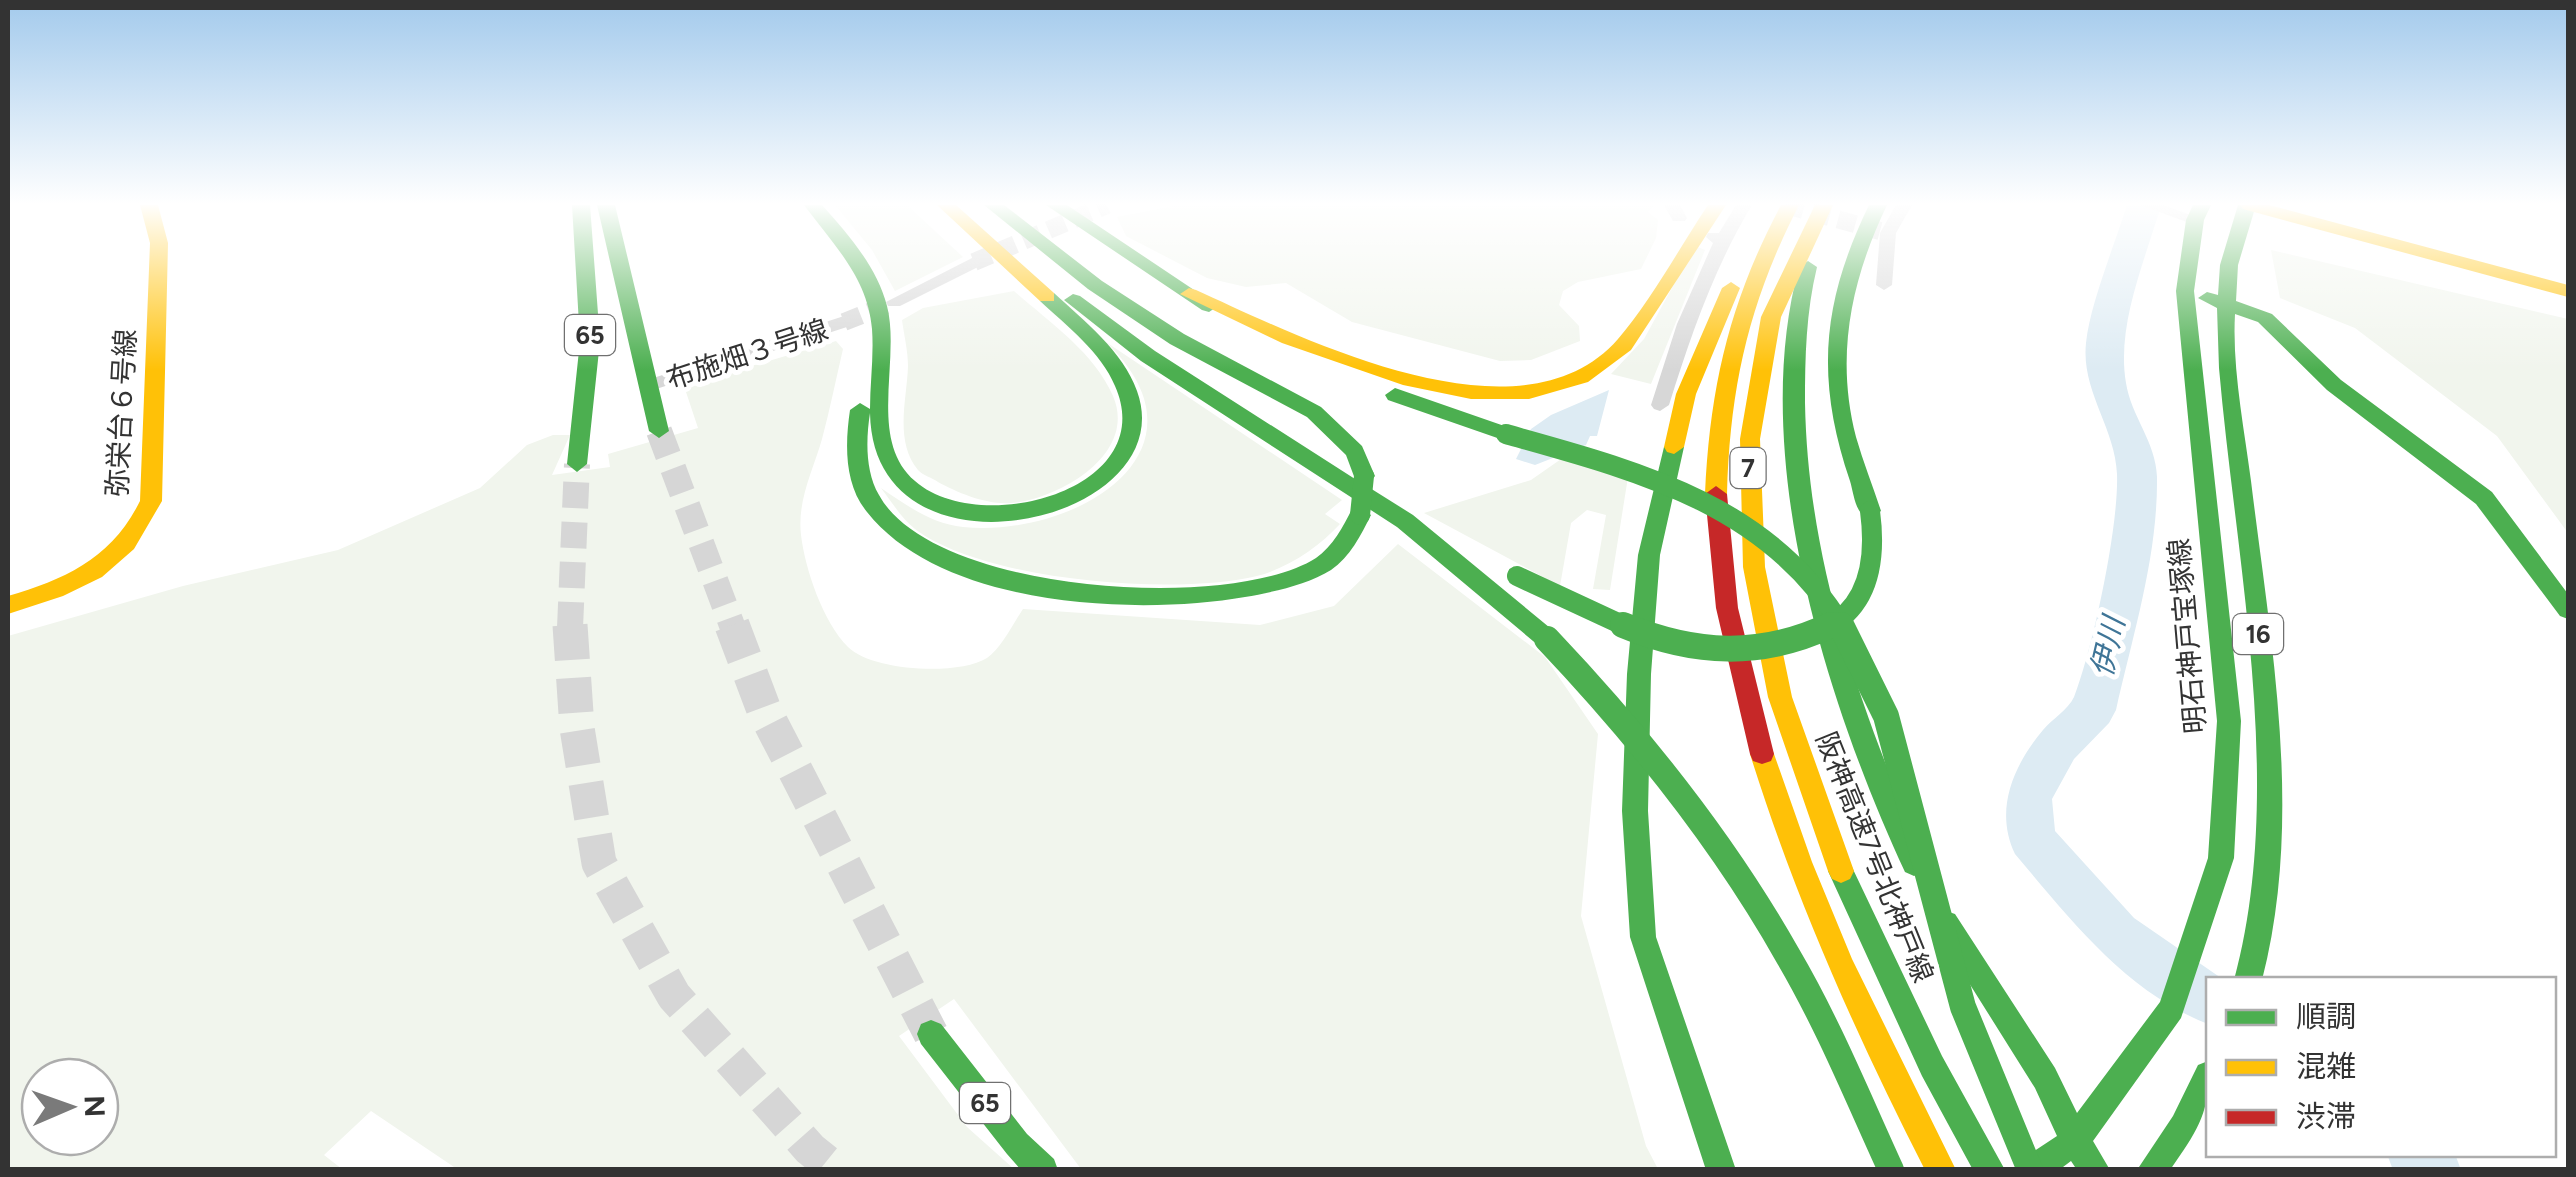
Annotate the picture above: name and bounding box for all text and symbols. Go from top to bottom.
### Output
street label: 布施畑３号線 [662,312,832,396]
road number: 65 [565,315,615,355]
street label: 弥栄台６号線 [100,328,142,498]
road number: 7 [1730,448,1766,488]
street label: 明石神戸宝塚線 [2162,537,2212,735]
water label: 伊川 [2083,611,2133,680]
road number: 16 [2233,614,2283,654]
street label: 阪神高速7号北神戸線 [1809,727,1941,987]
legend [2206,977,2556,1157]
text: 順調 [2296,998,2356,1035]
text: 混雑 [2296,1048,2356,1085]
north arrow [20,1057,120,1157]
road number: 65 [960,1083,1010,1123]
text: N [78,1095,112,1118]
text: 渋滞 [2296,1098,2356,1135]

